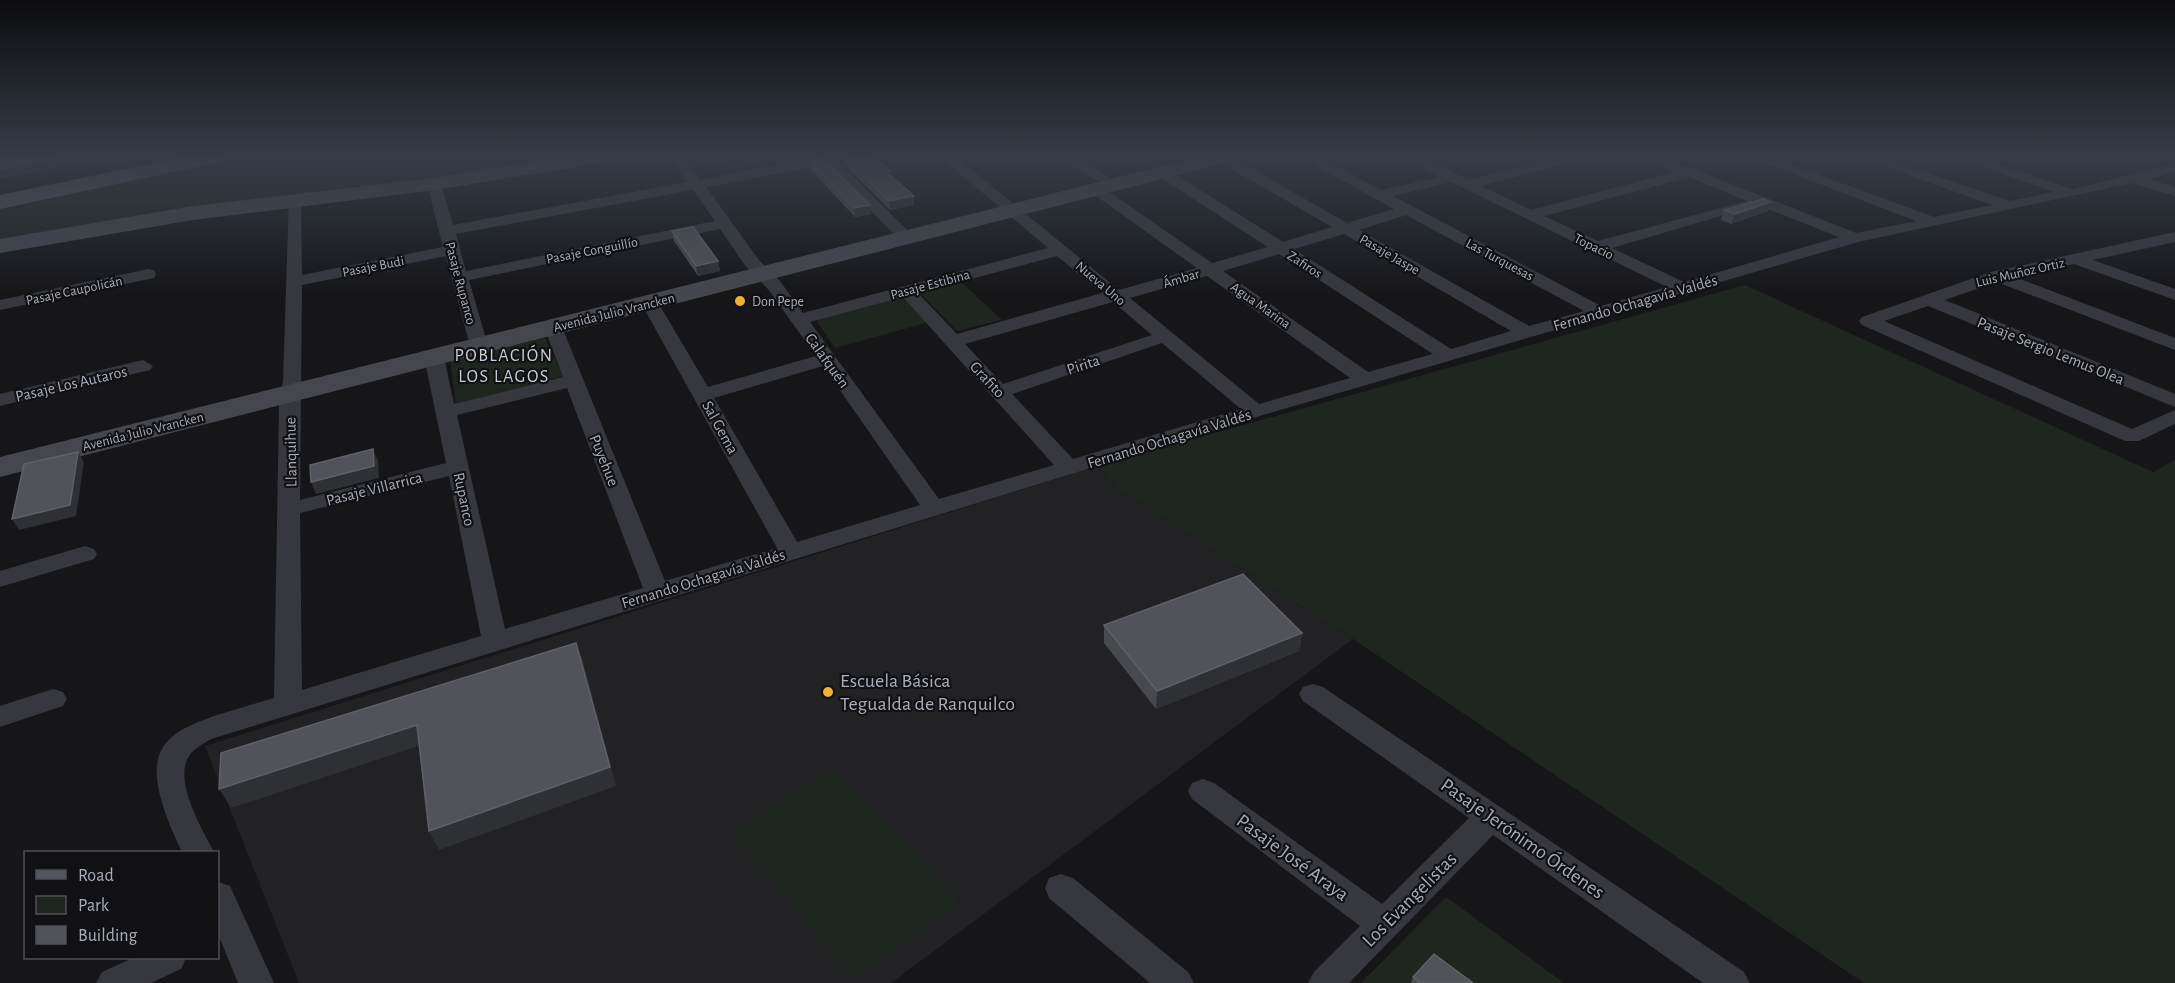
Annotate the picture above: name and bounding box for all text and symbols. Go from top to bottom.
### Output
street label: Topacio [1572,231,1616,262]
street label: Pasaje Jaspe [1357,232,1422,278]
street label: Pasaje Conguillío [545,235,639,267]
street label: Las Turquesas [1463,236,1536,284]
street label: Pasaje Rupanco [442,240,478,326]
street label: Zafiros [1285,249,1324,281]
street label: Pasaje Budi [341,254,405,280]
street label: Luis Muñoz Ortiz [1975,256,2066,290]
street label: Nueva Uno [1073,259,1128,309]
street label: Ámbar [1161,264,1202,291]
street label: Pasaje Estibina [889,268,972,302]
street label: Fernando Ochagavía Valdés [1551,272,1719,334]
street label: Pasaje Caupolicán [25,274,124,308]
street label: Agua Marina [1228,280,1293,332]
street label: Avenida Julio Vrancken [552,291,676,335]
marker: Don Pepe [733,294,747,308]
place label: Don Pepe [752,295,804,309]
street label: Pasaje Sergio Lemus Olea [1974,314,2126,389]
street label: Calafquén [802,330,852,391]
district label: POBLACIÓN LOS LAGOS [454,344,554,386]
street label: Pirita [1065,352,1102,378]
street label: Grafito [967,358,1008,401]
street label: Pasaje Los Autaros [14,363,129,406]
street label: Sal Gema [699,398,741,457]
street label: Fernando Ochagavía Valdés [1086,406,1253,471]
street label: Avenida Julio Vrancken [81,410,205,454]
street label: Llanquihue [282,417,300,487]
street label: Puyehue [586,432,622,489]
street label: Pasaje Villarrica [325,469,424,510]
street label: Rupanco [451,471,478,528]
street label: Fernando Ochagavía Valdés [620,546,787,611]
place label: Escuela Básica Tegualda de Ranquilco [840,671,1015,714]
marker: Escuela Básica Tegualda de Ranquilco [821,685,835,699]
street label: Pasaje Jerónimo Órdenes [1437,774,1608,903]
street label: Pasaje José Araya [1233,811,1352,905]
street label: Los Evangelistas [1359,849,1461,951]
legend [24,851,219,959]
text: Road [78,867,114,885]
text: Park [78,897,110,915]
text: Building [78,927,138,945]

